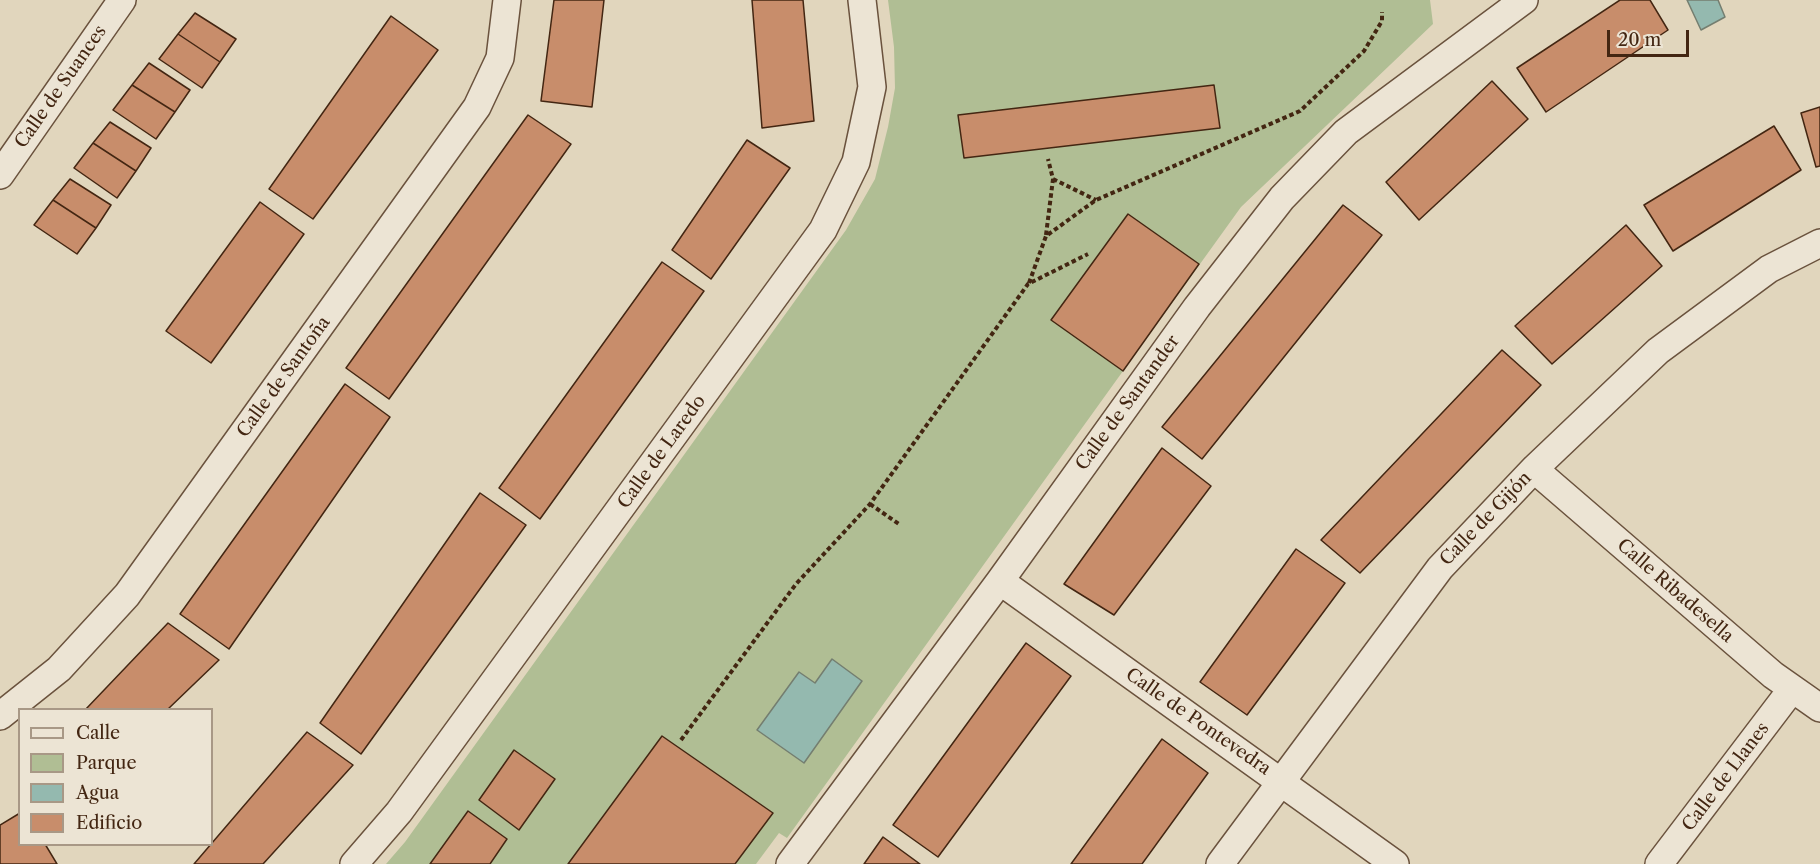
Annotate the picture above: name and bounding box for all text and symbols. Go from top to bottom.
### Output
scale bar [1610,18,1692,56]
street label: Calle de Suances [11,22,111,152]
text: 20 m [1618,29,1661,51]
street label: Calle de Santoña [233,312,335,442]
street label: Calle de Santander [1072,331,1184,475]
street label: Calle de Laredo [613,391,711,513]
street label: Calle de Gijón [1436,468,1536,570]
street label: Calle Ribadesella [1612,535,1738,647]
street label: Calle de Pontevedra [1121,664,1275,780]
legend [18,708,213,846]
street label: Calle de Llanes [1678,718,1774,836]
text: Calle [76,722,120,744]
text: Parque [76,752,137,774]
text: Agua [76,782,119,804]
text: Edificio [76,812,142,834]

